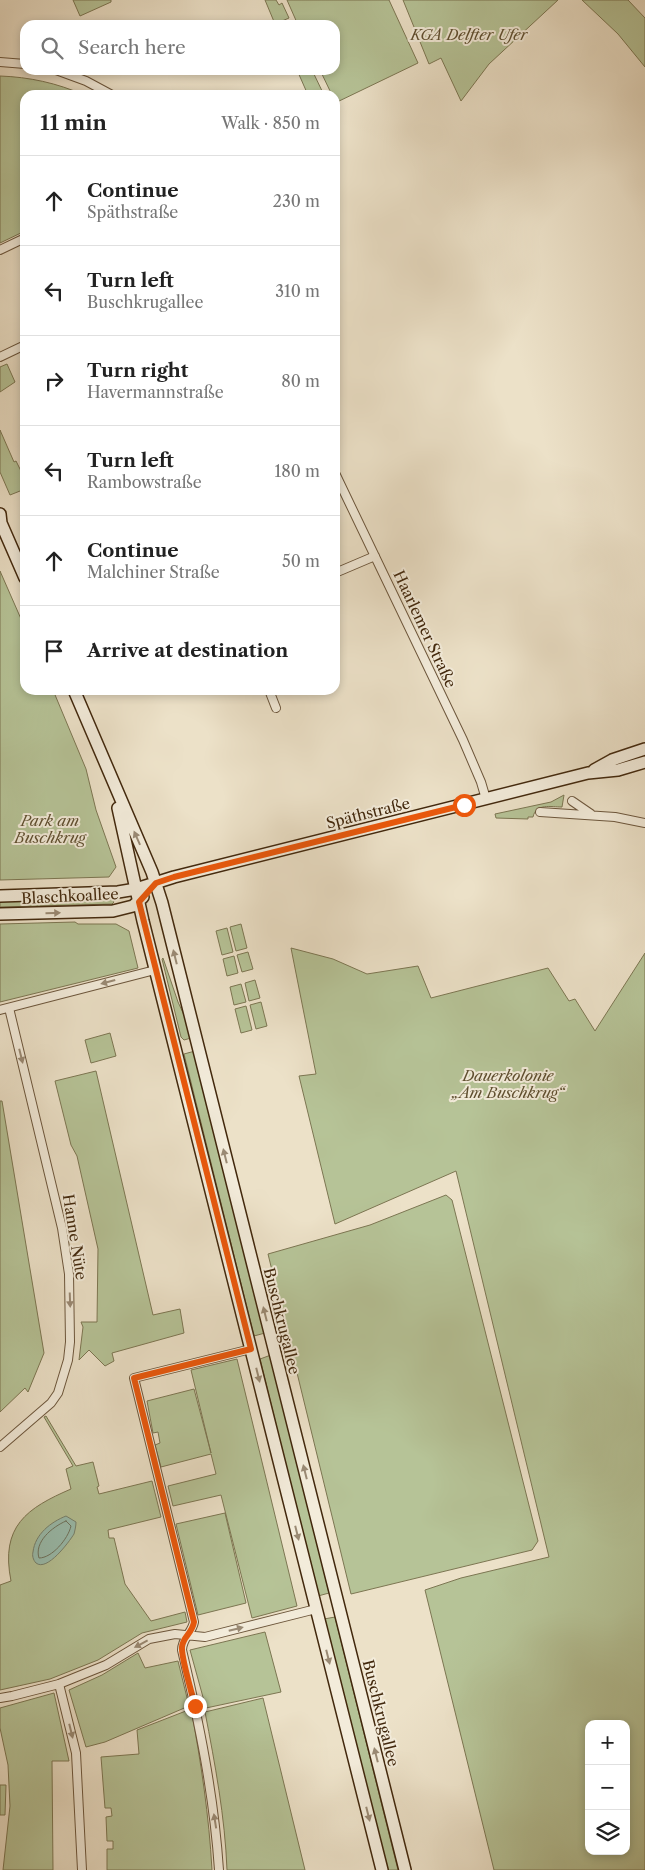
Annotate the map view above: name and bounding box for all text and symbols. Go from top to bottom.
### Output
search box [20,20,340,75]
park label: KGA Delfter Ufer [409,25,529,44]
icon: search [38,34,66,62]
text: Search here [78,36,186,59]
text: 11 min [40,110,107,135]
text: Walk · 850 m [221,113,320,133]
text: Continue [87,179,179,202]
icon: ahead [40,187,68,215]
text: 230 m [273,191,320,211]
text: Späthstraße [87,202,178,222]
text: Turn left [87,269,174,292]
icon: left [40,277,68,305]
text: 310 m [275,281,320,301]
text: Buschkrugallee [87,292,204,312]
text: Turn right [87,359,188,382]
icon: right [40,367,68,395]
text: 80 m [281,371,320,391]
text: Havermannstraße [87,382,224,402]
text: Turn left [87,449,174,472]
icon: left [40,457,68,485]
text: 180 m [274,461,320,481]
text: Rambowstraße [87,472,202,492]
text: Continue [87,539,179,562]
icon: ahead [40,547,68,575]
text: 50 m [282,551,320,571]
text: Malchiner Straße [87,562,220,582]
street label: Haarlemer Straße [389,567,461,691]
icon: arrive [40,637,68,665]
text: Arrive at destination [87,639,288,662]
street label: Späthstraße [324,793,412,833]
route start [453,794,476,817]
park label: Park am Buschkrug [13,811,87,847]
one-way arrow [132,831,140,845]
street label: Blaschkoallee [21,884,119,908]
one-way arrow [45,909,61,917]
one-way arrow [171,949,179,964]
one-way arrow [101,978,116,986]
one-way arrow [17,1048,25,1063]
park label: Dauerkolonie „Am Buschkrug“ [450,1066,567,1102]
one-way arrow [221,1149,229,1164]
street label: Hanne Nüte [59,1193,91,1281]
street label: Buschkrugallee [260,1266,304,1376]
one-way arrow [66,1292,74,1308]
one-way arrow [261,1306,269,1322]
one-way arrow [254,1368,262,1383]
one-way arrow [300,1464,308,1479]
one-way arrow [293,1525,301,1540]
one-way arrow [228,1625,243,1633]
one-way arrow [134,1640,149,1648]
one-way arrow [324,1649,332,1664]
street label: Buschkrugallee [359,1658,403,1768]
route end [184,1695,207,1718]
map controls [585,1720,630,1855]
button: + [585,1720,630,1765]
one-way arrow [67,1724,75,1739]
one-way arrow [372,1747,380,1762]
button: − [585,1765,630,1810]
one-way arrow [364,1807,372,1822]
button: layers [585,1810,630,1855]
one-way arrow [211,1813,219,1829]

